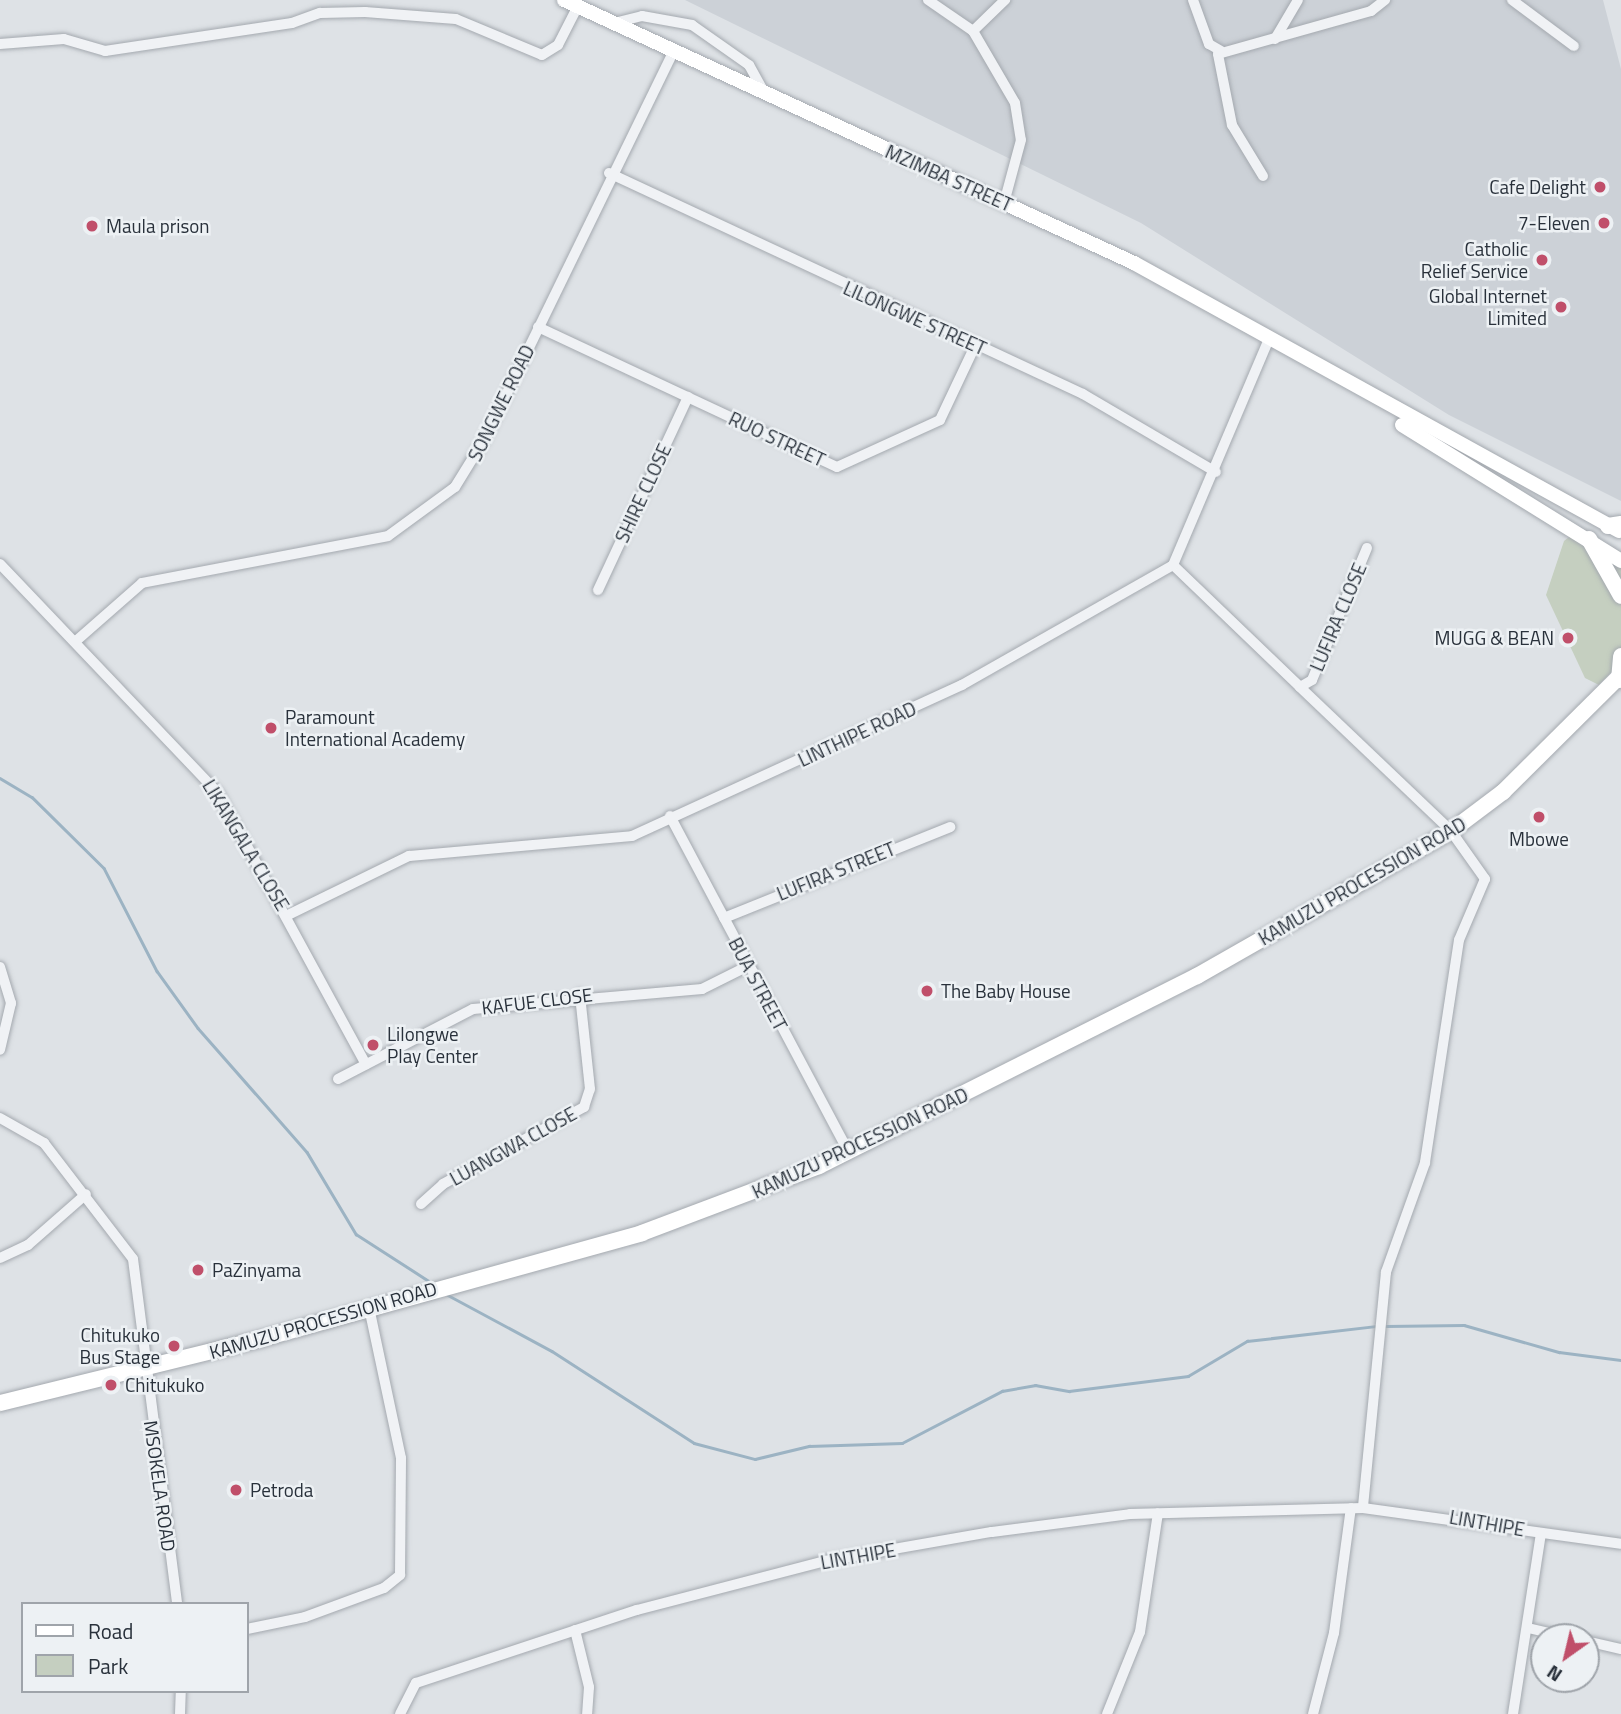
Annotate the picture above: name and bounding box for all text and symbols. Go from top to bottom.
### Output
street label: MZIMBA STREET [882,140,1016,216]
place label: Cafe Delight [1489,176,1586,198]
marker: Cafe Delight [1592,179,1608,195]
place label: 7-Eleven [1518,212,1590,234]
place label: Maula prison [106,215,209,237]
marker: 7-Eleven [1596,215,1612,231]
marker: Maula prison [84,218,100,234]
place label: Catholic Relief Service [1421,238,1528,282]
marker: Catholic Relief Service [1534,252,1550,268]
street label: LILONGWE STREET [840,276,990,360]
place label: Global Internet Limited [1429,285,1547,329]
marker: Global Internet Limited [1553,299,1569,315]
street label: SONGWE ROAD [463,341,539,465]
street label: RUO STREET [725,407,829,471]
street label: SHIRE CLOSE [610,440,676,546]
street label: LUFIRA CLOSE [1305,560,1371,674]
place label: MUGG & BEAN [1435,627,1554,649]
marker: MUGG & BEAN [1560,630,1576,646]
street label: LINTHIPE ROAD [794,697,920,771]
place label: Paramount International Academy [285,706,465,750]
marker: Paramount International Academy [263,720,279,736]
street label: LIKANGALA CLOSE [198,775,294,915]
marker: Mbowe [1531,809,1547,825]
street label: KAMUZU PROCESSION ROAD [1254,812,1470,950]
place label: Mbowe [1509,828,1569,850]
street label: LUFIRA STREET [773,837,899,905]
street label: BUA STREET [724,933,792,1035]
place label: The Baby House [941,980,1071,1002]
street label: KAFUE CLOSE [480,983,594,1019]
marker: The Baby House [919,983,935,999]
place label: Lilongwe Play Center [387,1023,478,1067]
marker: Lilongwe Play Center [365,1037,381,1053]
street label: KAMUZU PROCESSION ROAD [748,1083,972,1203]
street label: LUANGWA CLOSE [446,1102,580,1190]
place label: PaZinyama [212,1259,301,1281]
marker: PaZinyama [190,1262,206,1278]
street label: KAMUZU PROCESSION ROAD [207,1277,439,1363]
place label: Chitukuko Bus Stage [80,1324,160,1368]
marker: Chitukuko Bus Stage [166,1338,182,1354]
place label: Chitukuko [125,1374,205,1396]
marker: Chitukuko [103,1377,119,1393]
street label: MSOKELA ROAD [140,1419,180,1553]
place label: Petroda [250,1479,313,1501]
marker: Petroda [228,1482,244,1498]
street label: LINTHIPE [1448,1505,1526,1541]
street label: LINTHIPE [819,1538,897,1574]
legend [21,1602,248,1693]
text: Road [88,1615,133,1647]
north arrow [1530,1623,1600,1693]
text: Park [88,1650,128,1682]
text: N [1541,1658,1568,1690]

